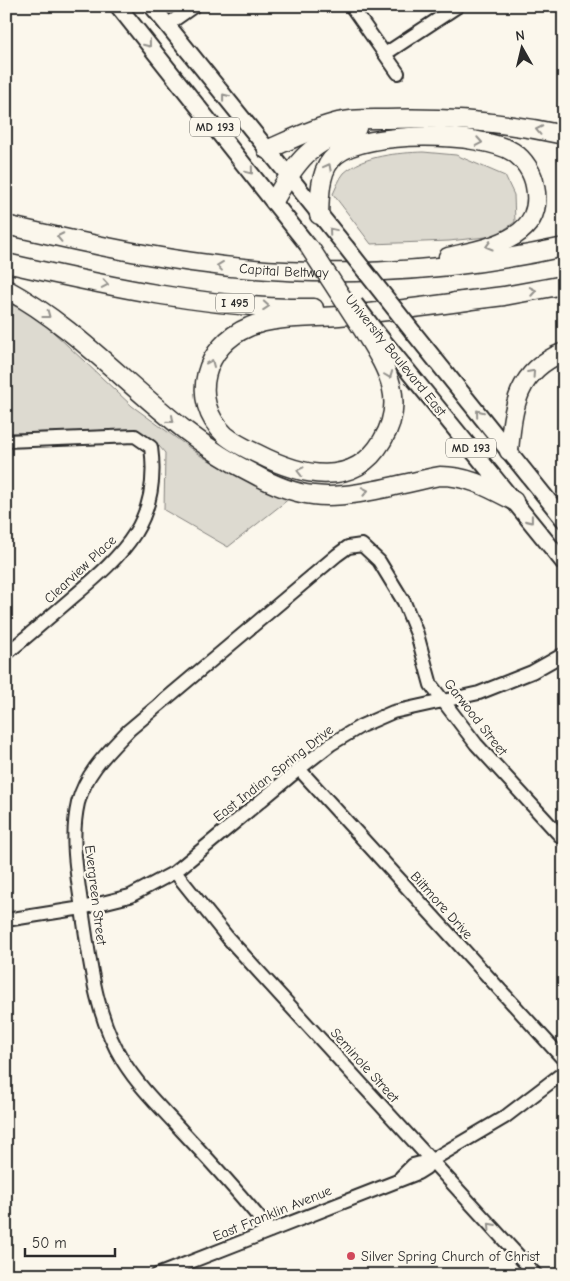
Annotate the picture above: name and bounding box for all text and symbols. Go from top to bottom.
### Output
north arrow [498,22,548,72]
text: N [515,27,526,45]
one-way arrow [143,39,152,48]
one-way arrow [223,94,231,103]
road number: MD 193 [190,118,240,136]
one-way arrow [534,125,543,135]
one-way arrow [475,136,484,146]
one-way arrow [322,164,332,173]
one-way arrow [245,165,253,174]
one-way arrow [329,227,338,236]
one-way arrow [56,232,65,243]
one-way arrow [486,240,494,250]
street label: Capital Beltway [238,260,329,281]
one-way arrow [216,261,224,272]
one-way arrow [101,278,110,289]
one-way arrow [528,287,537,297]
street label: University Boulevard East [341,291,451,420]
road number: I 495 [216,294,254,312]
one-way arrow [263,300,271,311]
one-way arrow [41,309,51,318]
one-way arrow [204,359,215,368]
one-way arrow [526,369,535,378]
one-way arrow [383,371,393,379]
one-way arrow [475,410,484,419]
one-way arrow [165,415,174,423]
road number: MD 193 [446,438,496,458]
one-way arrow [297,467,305,477]
one-way arrow [361,486,370,496]
one-way arrow [524,514,532,523]
street label: Clearview Place [41,532,120,607]
street label: Garwood Street [440,675,512,760]
street label: East Indian Spring Drive [210,721,337,826]
street label: Evergreen Street [81,844,110,947]
street label: Biltmore Drive [407,868,476,943]
street label: Seminole Street [327,1025,403,1107]
street label: East Franklin Avenue [210,1182,334,1245]
one-way arrow [488,1222,497,1231]
scale bar [25,1226,115,1258]
text: 50 m [32,1234,67,1252]
place label: Silver Spring Church of Christ [361,1248,540,1265]
marker: Silver Spring Church of Christ [345,1250,357,1262]

